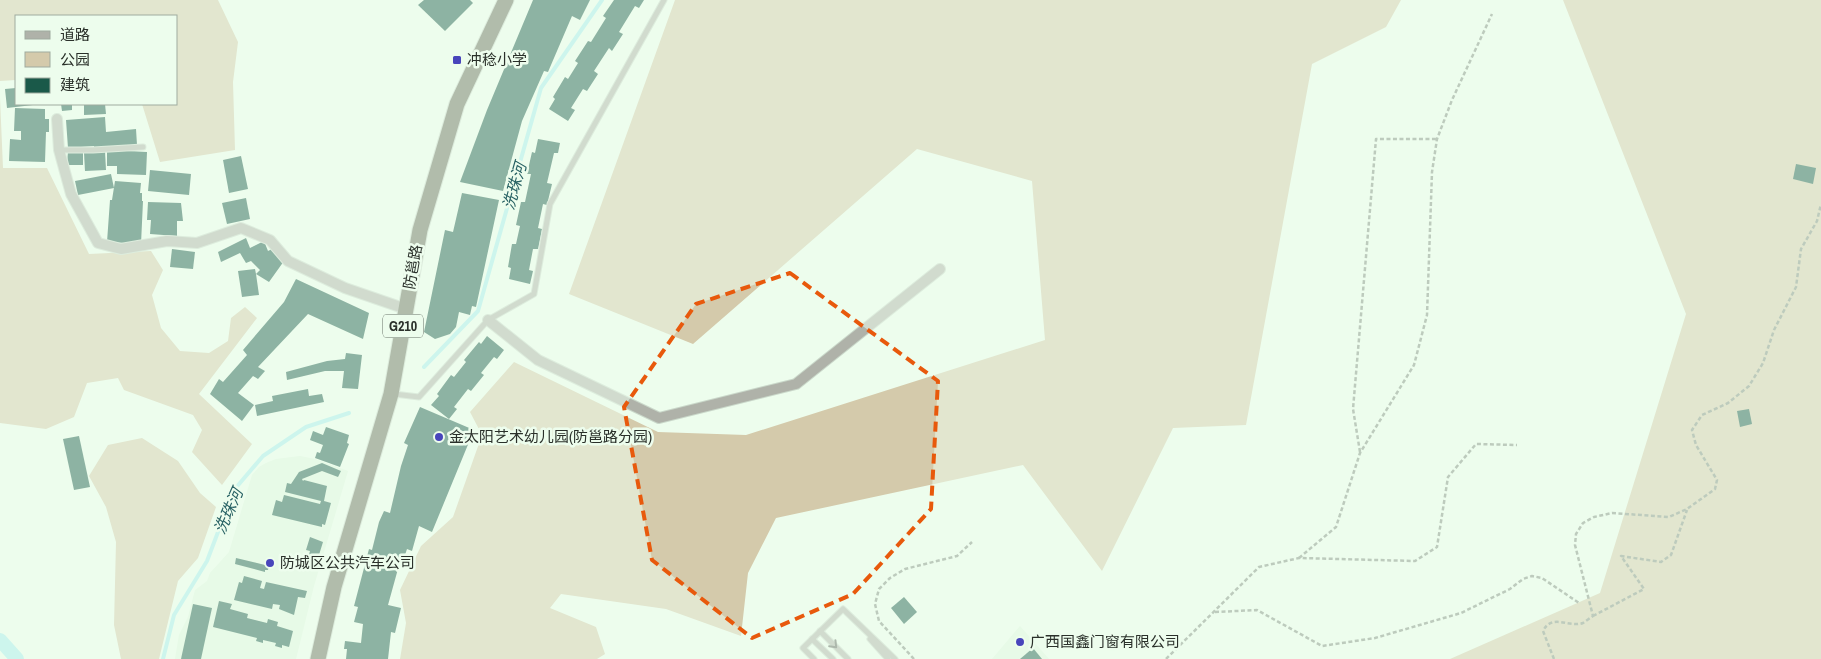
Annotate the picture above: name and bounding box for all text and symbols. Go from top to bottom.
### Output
legend [15,15,178,105]
text: 道路 [60,24,90,45]
text: 公园 [60,49,90,70]
place label: 冲稔小学 [467,49,527,70]
marker: 冲稔小学 [451,54,463,66]
text: 建筑 [60,74,90,95]
water label: 洗珠河 [497,157,532,212]
street label: 防邕路 [398,243,427,291]
road number: G210 [383,314,423,338]
place label: 金太阳艺术幼儿园(防邕路分园) [449,426,652,447]
marker: 金太阳艺术幼儿园(防邕路分园) [433,431,445,443]
water label: 洗珠河 [208,482,249,537]
place label: 防城区公共汽车公司 [280,552,415,573]
marker: 防城区公共汽车公司 [264,557,276,569]
place label: 广西国鑫门窗有限公司 [1030,631,1180,652]
marker: 广西国鑫门窗有限公司 [1014,636,1026,648]
one-way arrow [828,639,837,648]

